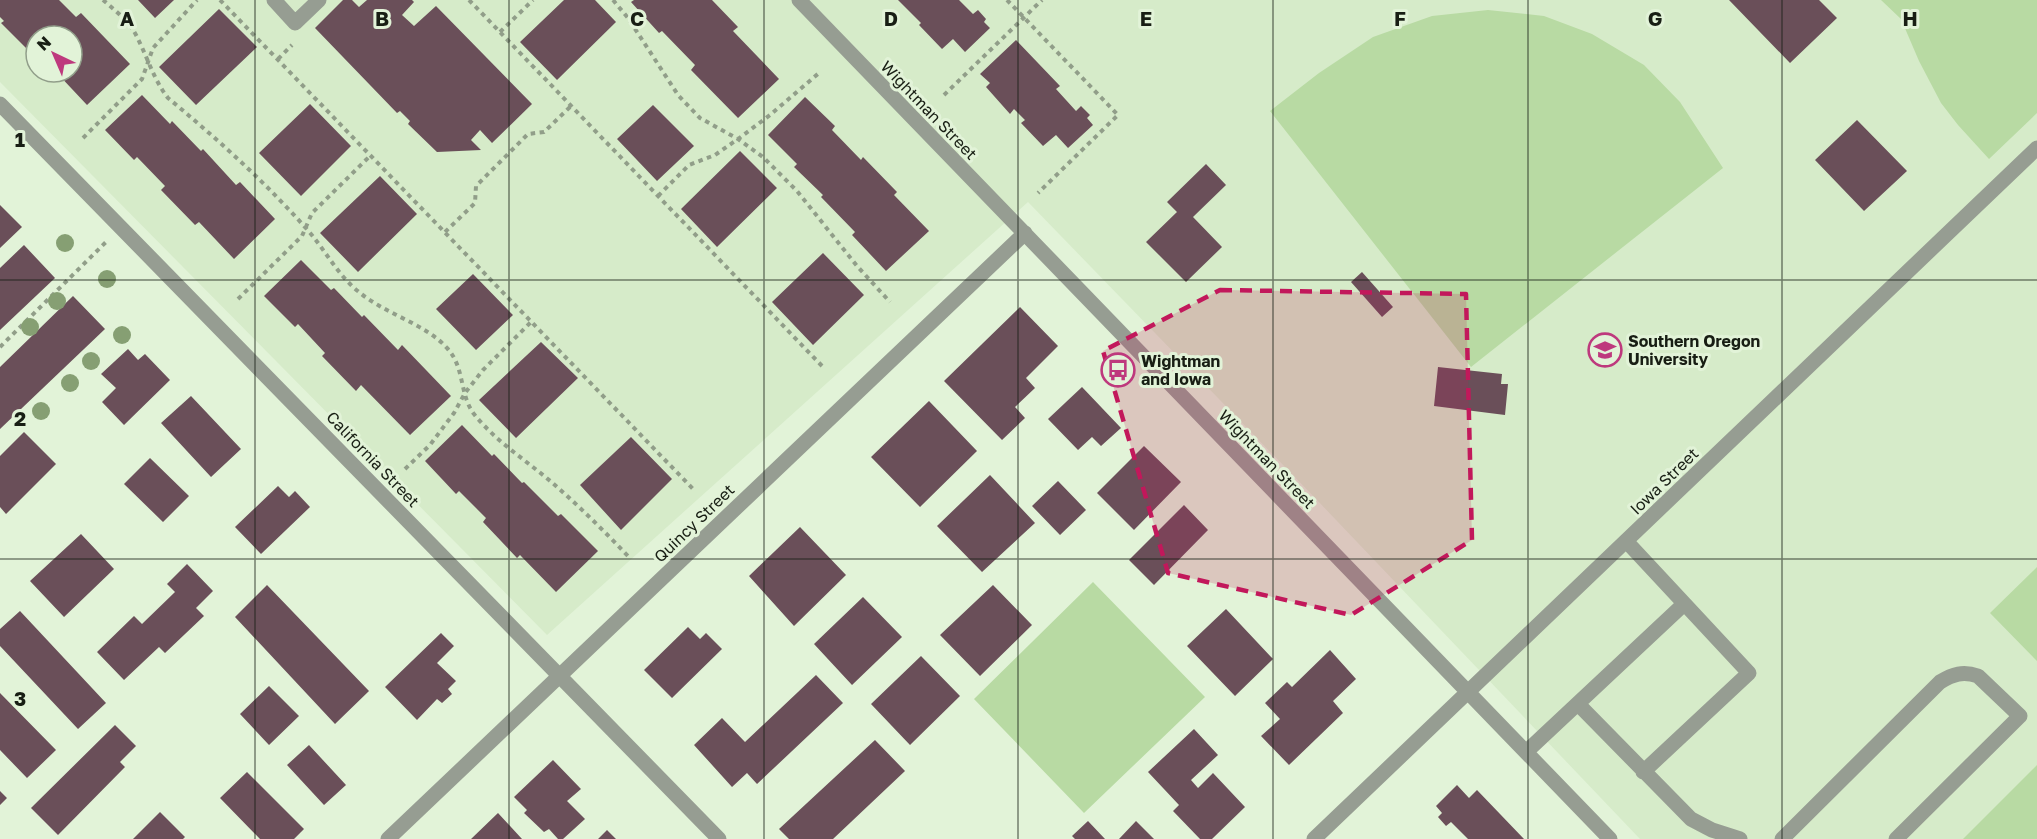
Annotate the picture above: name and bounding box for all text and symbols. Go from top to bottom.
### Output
text: A [120,6,134,30]
text: B [375,6,389,30]
text: C [630,6,644,30]
text: D [884,6,898,30]
text: E [1140,6,1152,30]
text: F [1394,6,1406,30]
text: G [1648,6,1662,30]
text: H [1902,6,1918,30]
north arrow [24,24,84,84]
text: N [32,32,55,55]
street label: Wightman Street [877,56,981,164]
text: 1 [15,127,25,151]
place label: Southern Oregon University [1628,331,1760,369]
school or university icon: Southern Oregon University [1587,332,1623,368]
place label: Wightman and Iowa [1141,351,1220,389]
bus stop icon: Wightman and Iowa [1100,352,1136,388]
street label: Wightman Street [1215,405,1319,513]
text: 2 [14,406,26,430]
street label: California Street [322,407,424,511]
street label: Iowa Street [1626,443,1702,519]
street label: Quincy Street [650,480,738,566]
text: 3 [14,686,26,710]

